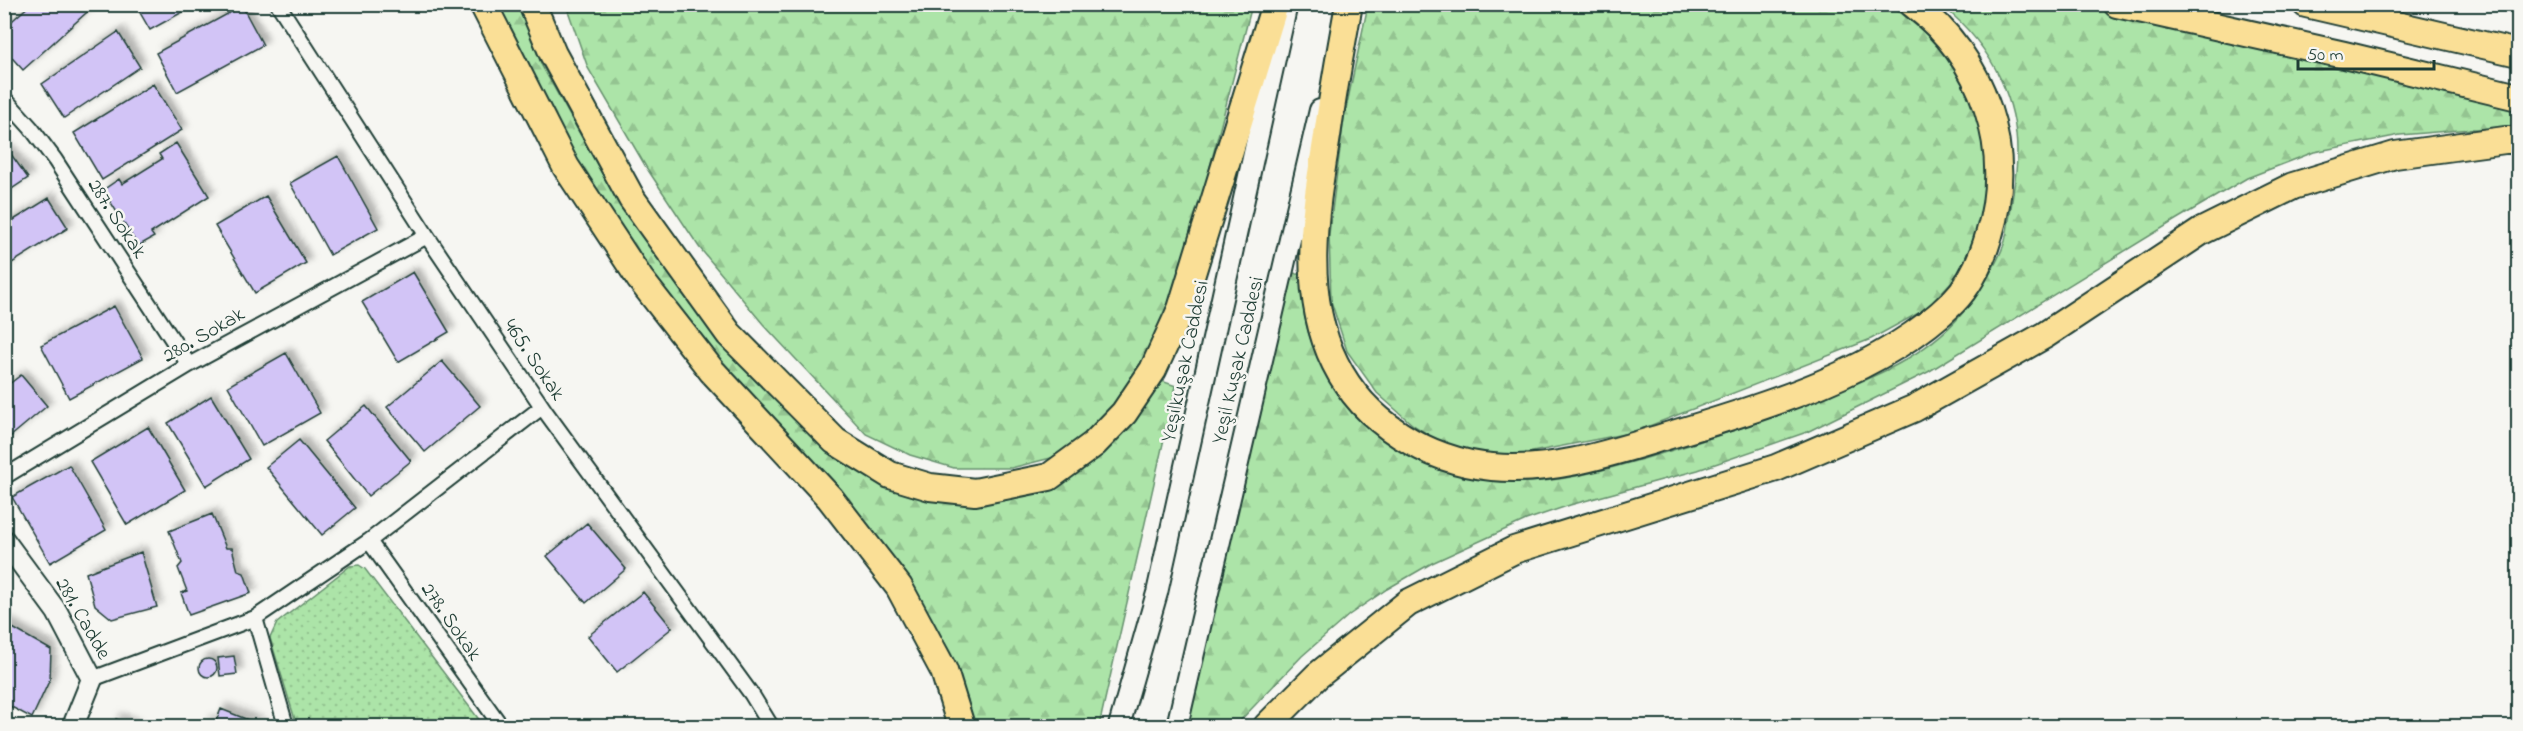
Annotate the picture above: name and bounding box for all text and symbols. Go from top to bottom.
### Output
scale bar [2298,33,2434,71]
text: 50 m [2307,43,2344,69]
street label: 287. Sokak [79,173,154,266]
street label: Yeşil Kuşak Caddesi [1205,274,1273,447]
street label: Yeşilkuşak Caddesi [1154,278,1218,445]
street label: 280. Sokak [157,300,251,371]
street label: 465. Sokak [495,313,572,408]
street label: 281. Cadde [47,572,118,666]
street label: 278. Sokak [412,577,489,668]

